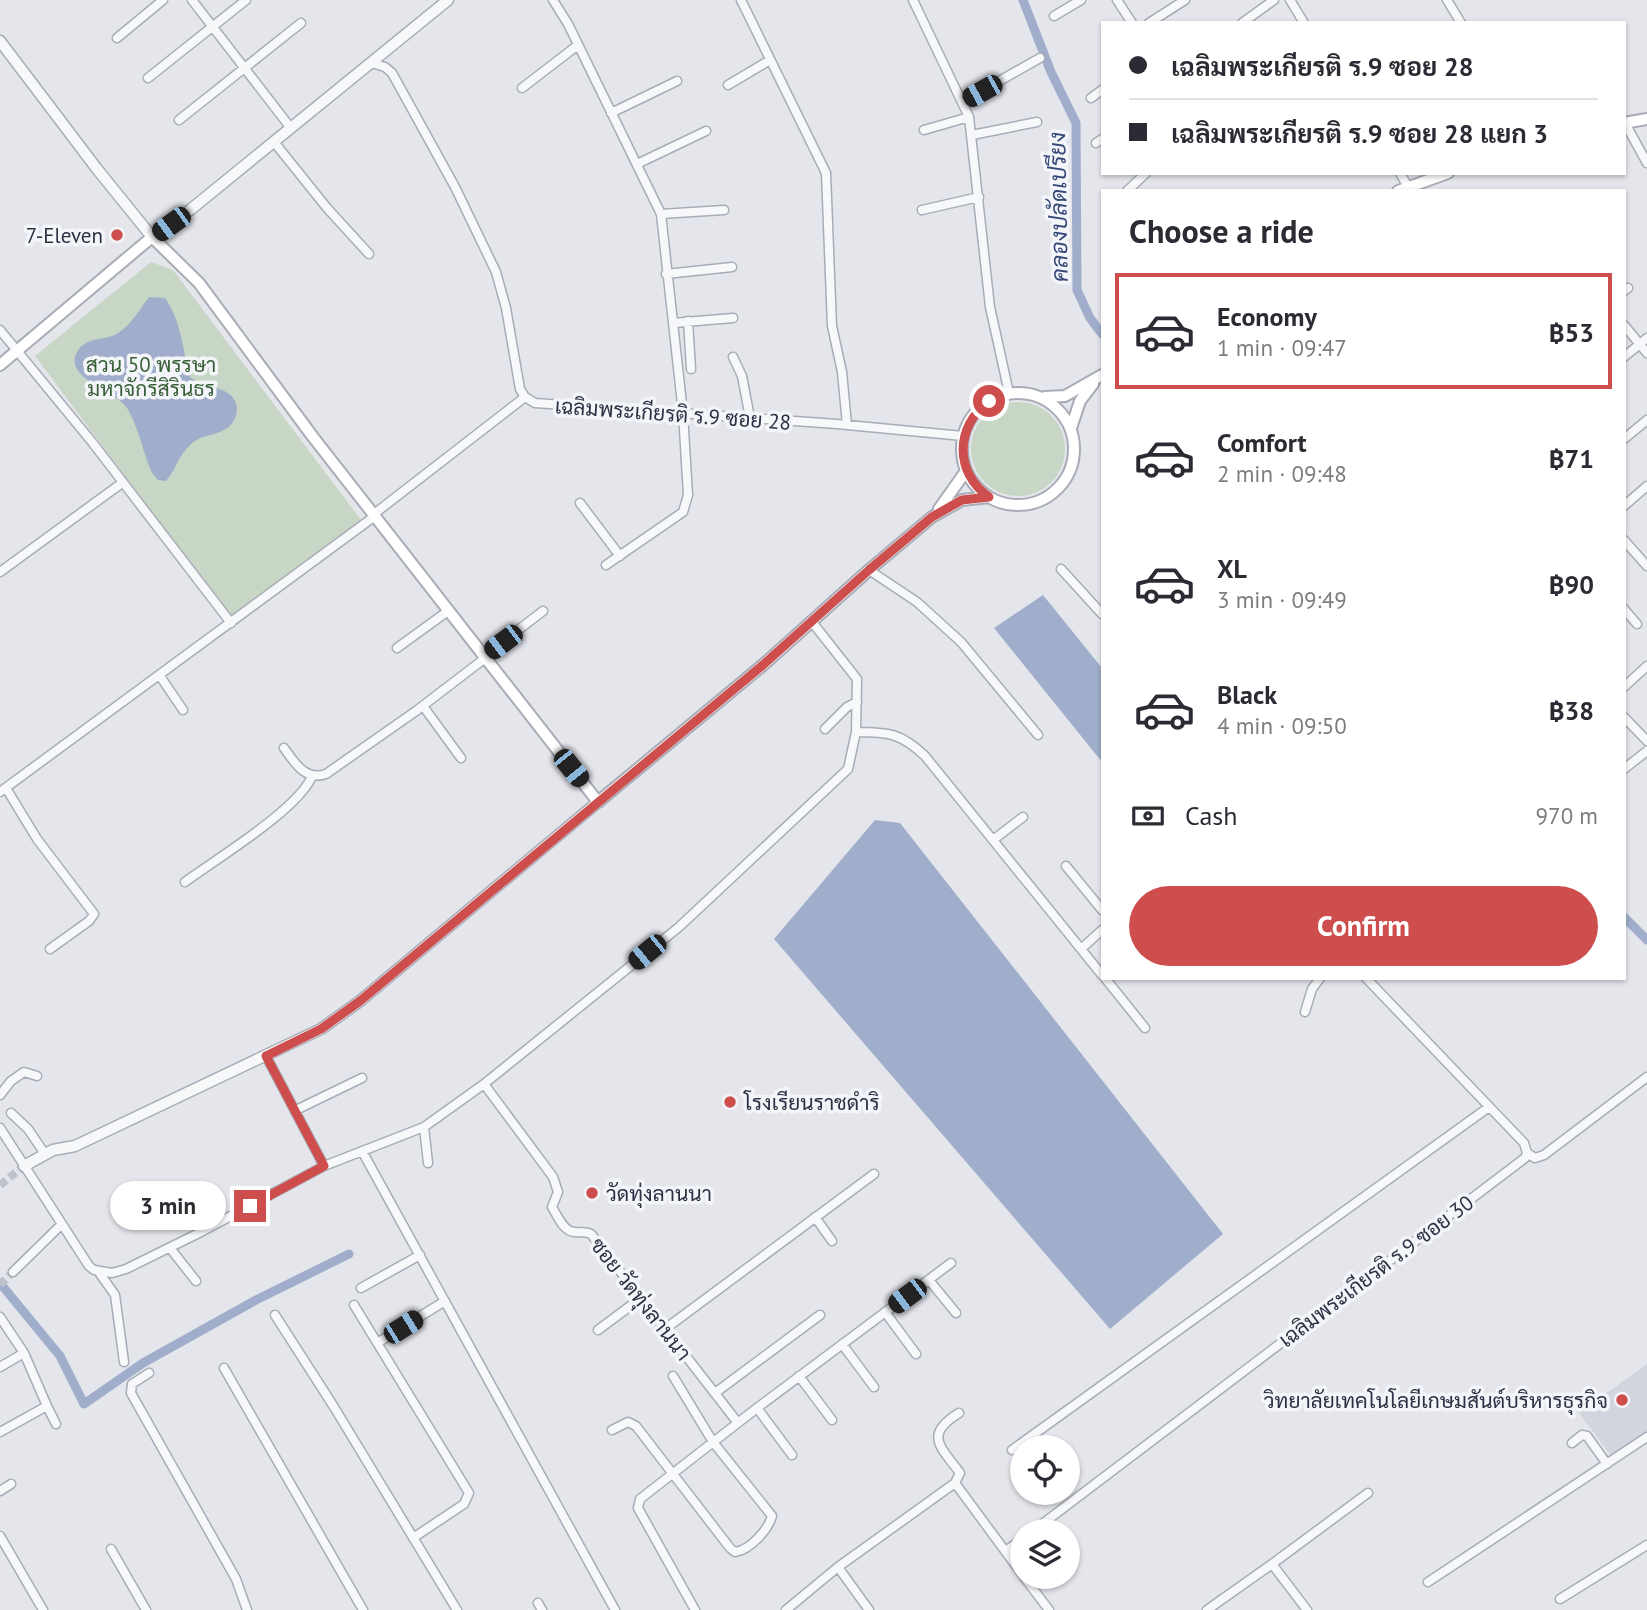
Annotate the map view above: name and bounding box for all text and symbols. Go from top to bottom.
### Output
text: เฉลิมพระเกียรติ ร.9 ซอย 28 [1171,50,1473,83]
car [959,72,1006,110]
text: เฉลิมพระเกียรติ ร.9 ซอย 28 แยก 3 [1171,117,1548,150]
water label: คลองปลัดเปรียง [1042,132,1074,282]
car [148,203,195,245]
text: Choose a ride [1129,210,1314,252]
place label: 7-Eleven [26,222,103,249]
marker: 7-Eleven [109,227,125,243]
icon: car [1133,300,1196,363]
text: Economy [1217,300,1317,333]
text: ฿53 [1549,316,1594,349]
text: 1 min · 09:47 [1217,333,1347,362]
park label: สวน 50 พรรษา มหาจักรีสิรินธร [86,351,216,402]
route start [973,385,1005,417]
street label: เฉลิมพระเกียรติ ร.9 ซอย 28 [554,392,792,436]
icon: car [1133,426,1196,489]
text: Comfort [1217,426,1307,459]
text: ฿71 [1549,442,1594,475]
text: 2 min · 09:48 [1217,459,1347,488]
icon: car [1133,552,1196,615]
text: XL [1217,552,1247,585]
text: ฿90 [1549,568,1594,601]
text: 3 min · 09:49 [1217,585,1347,614]
car [480,621,527,663]
icon: car [1133,678,1196,741]
text: Black [1217,678,1277,711]
text: ฿38 [1549,694,1594,727]
text: 4 min · 09:50 [1217,711,1347,740]
car [550,745,593,791]
icon: cash [1129,797,1167,835]
text: Cash [1185,799,1237,832]
text: 970 m [1536,801,1598,830]
button: Confirm [1129,886,1598,966]
car [625,931,670,973]
place label: โรงเรียนราชดำริ [743,1089,880,1116]
marker: โรงเรียนราชดำริ [722,1094,738,1110]
place label: วัดทุ่งลานนา [606,1180,712,1208]
callout: 3 min [110,1182,226,1230]
marker: วัดทุ่งลานนา [584,1185,600,1201]
street label: เฉลิมพระเกียรติ ร.9 ซอย 30 [1273,1189,1479,1353]
route end [234,1190,266,1222]
text: 3 min [140,1191,196,1220]
street label: ซอย วัดทุ่งลานนา [584,1232,697,1367]
car [884,1275,931,1317]
car [380,1307,427,1347]
place label: วิทยาลัยเทคโนโลยีเกษมสันต์บริหารธุรกิจ [1263,1387,1608,1415]
marker: วิทยาลัยเทคโนโลยีเกษมสันต์บริหารธุรกิจ [1614,1392,1630,1408]
map controls [1010,1435,1080,1589]
button: locate [1010,1435,1080,1505]
button: layers [1010,1519,1080,1589]

